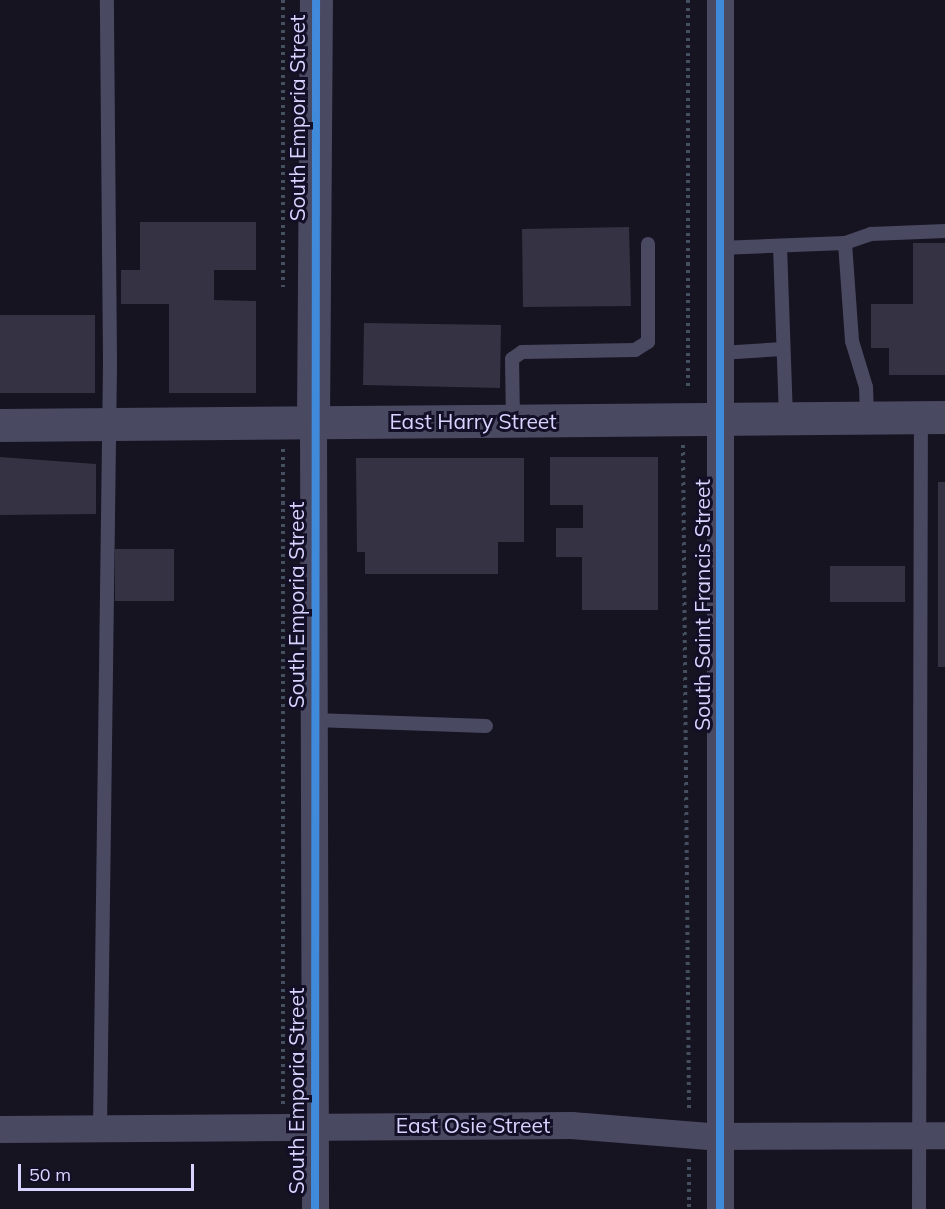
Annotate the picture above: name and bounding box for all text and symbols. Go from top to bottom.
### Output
street label: South Emporia Street [284,15,310,221]
street label: East Harry Street [389,408,557,434]
street label: South Saint Francis Street [689,479,715,731]
street label: South Emporia Street [283,502,309,708]
street label: South Emporia Street [283,988,309,1194]
street label: East Osie Street [396,1112,550,1138]
scale bar [21,1152,196,1190]
text: 50 m [29,1163,71,1186]

